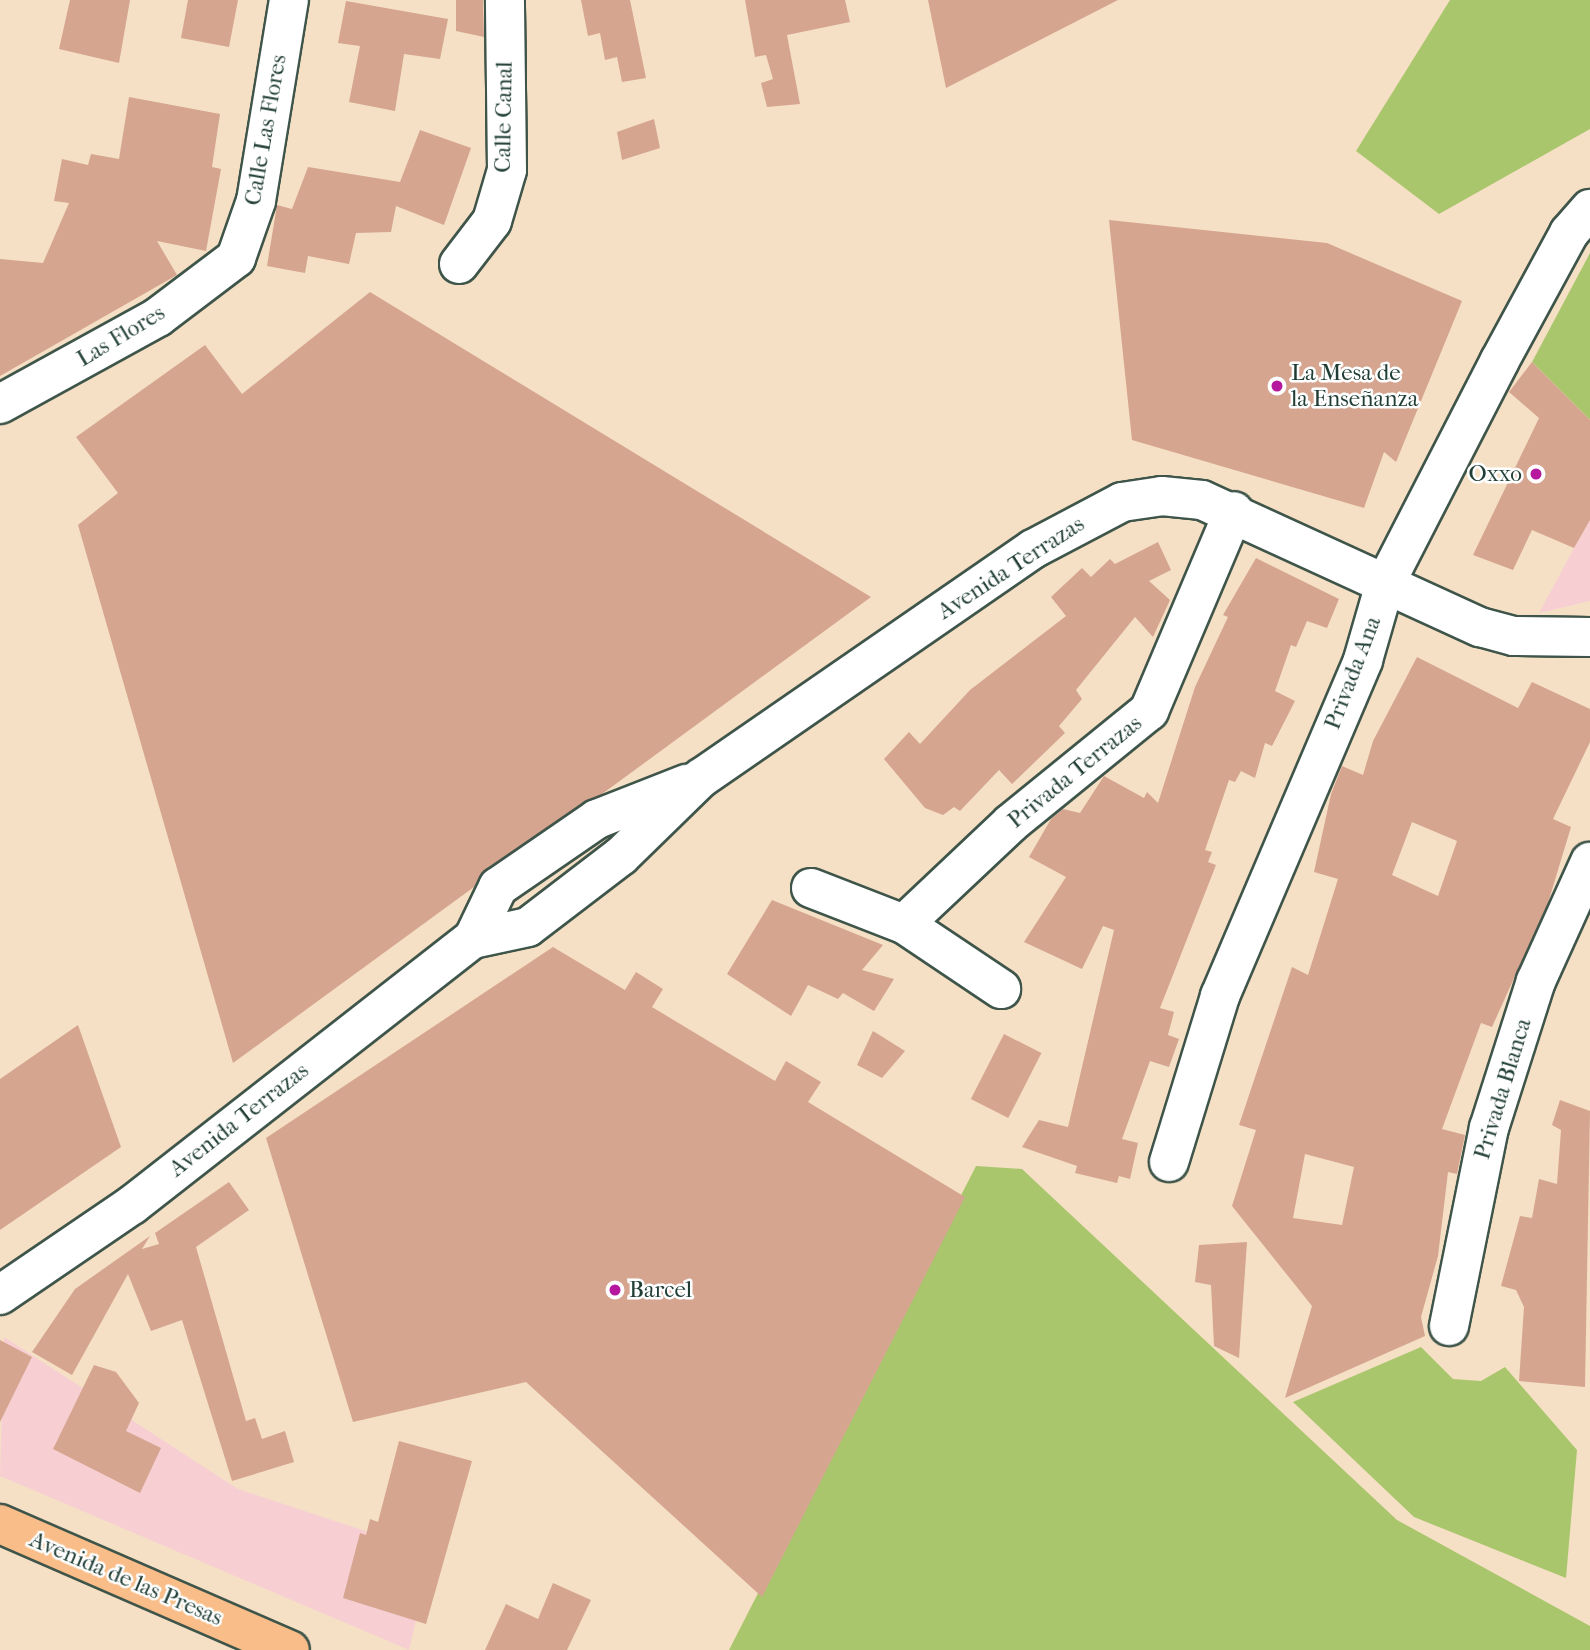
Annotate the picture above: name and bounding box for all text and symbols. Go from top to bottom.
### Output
street label: Calle Las Flores [239,52,293,208]
street label: Calle Canal [489,61,519,173]
street label: Las Flores [72,299,170,373]
place label: La Mesa de la Enseñanza [1291,359,1418,413]
marker: La Mesa de la Enseñanza [1269,378,1285,394]
place label: Oxxo [1469,460,1522,488]
marker: Oxxo [1528,466,1544,482]
street label: Avenida Terrazas [932,510,1090,626]
street label: Privada Ana [1319,613,1387,733]
street label: Privada Terrazas [1002,709,1148,835]
street label: Privada Blanca [1468,1015,1538,1163]
street label: Avenida Terrazas [164,1057,314,1183]
place label: Barcel [629,1276,692,1304]
marker: Barcel [607,1282,623,1298]
street label: Avenida de las Presas [25,1526,227,1632]

